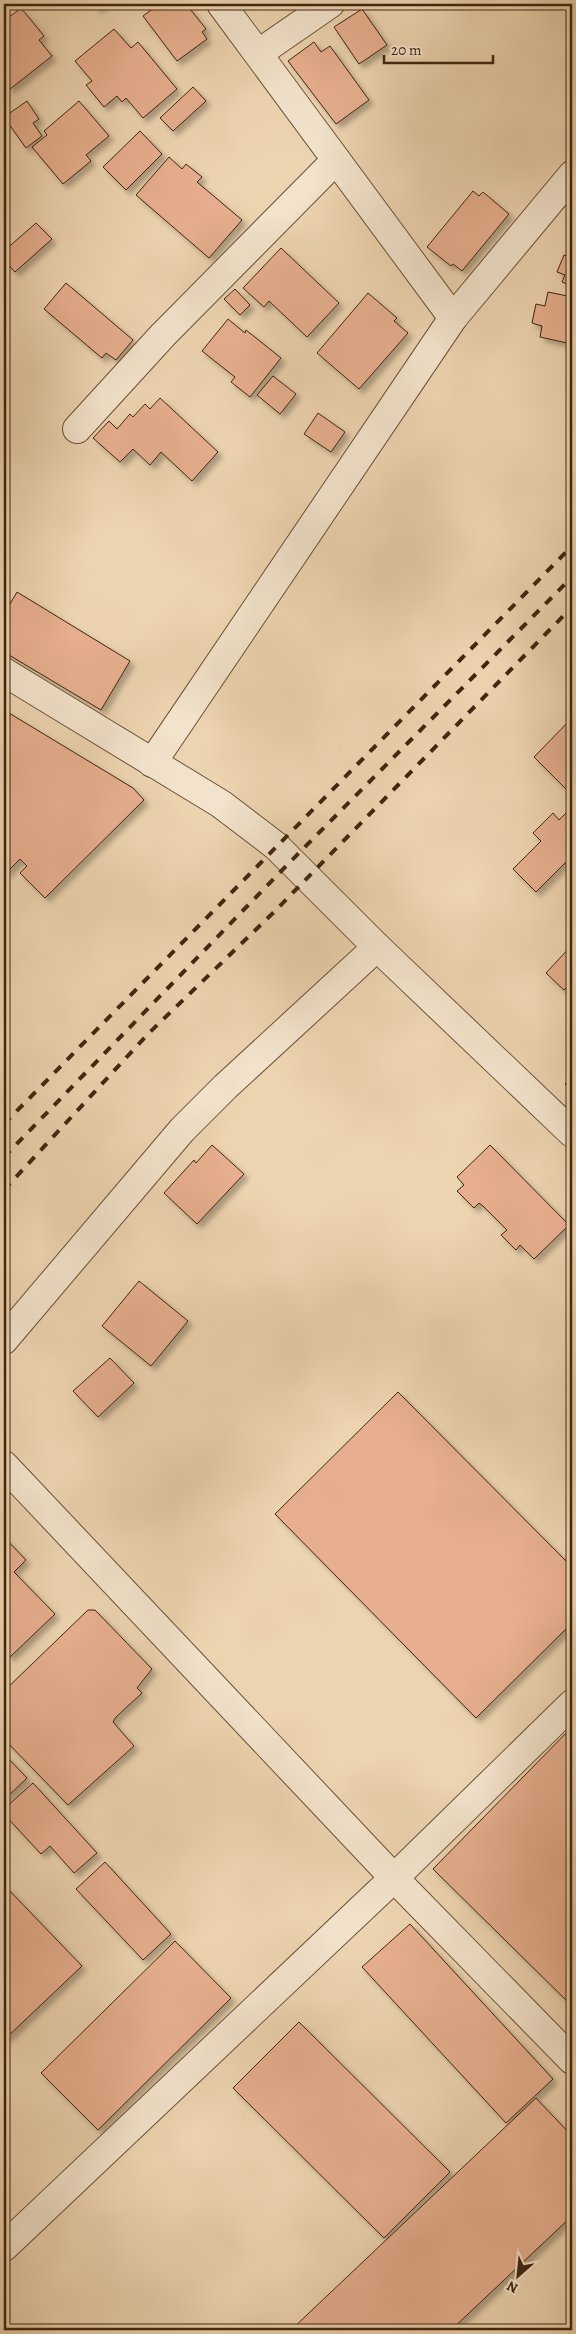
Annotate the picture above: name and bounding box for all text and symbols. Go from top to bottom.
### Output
scale bar [384,32,492,64]
text: 20 m [391,40,422,60]
north arrow [494,2252,544,2302]
text: N [503,2276,521,2298]

